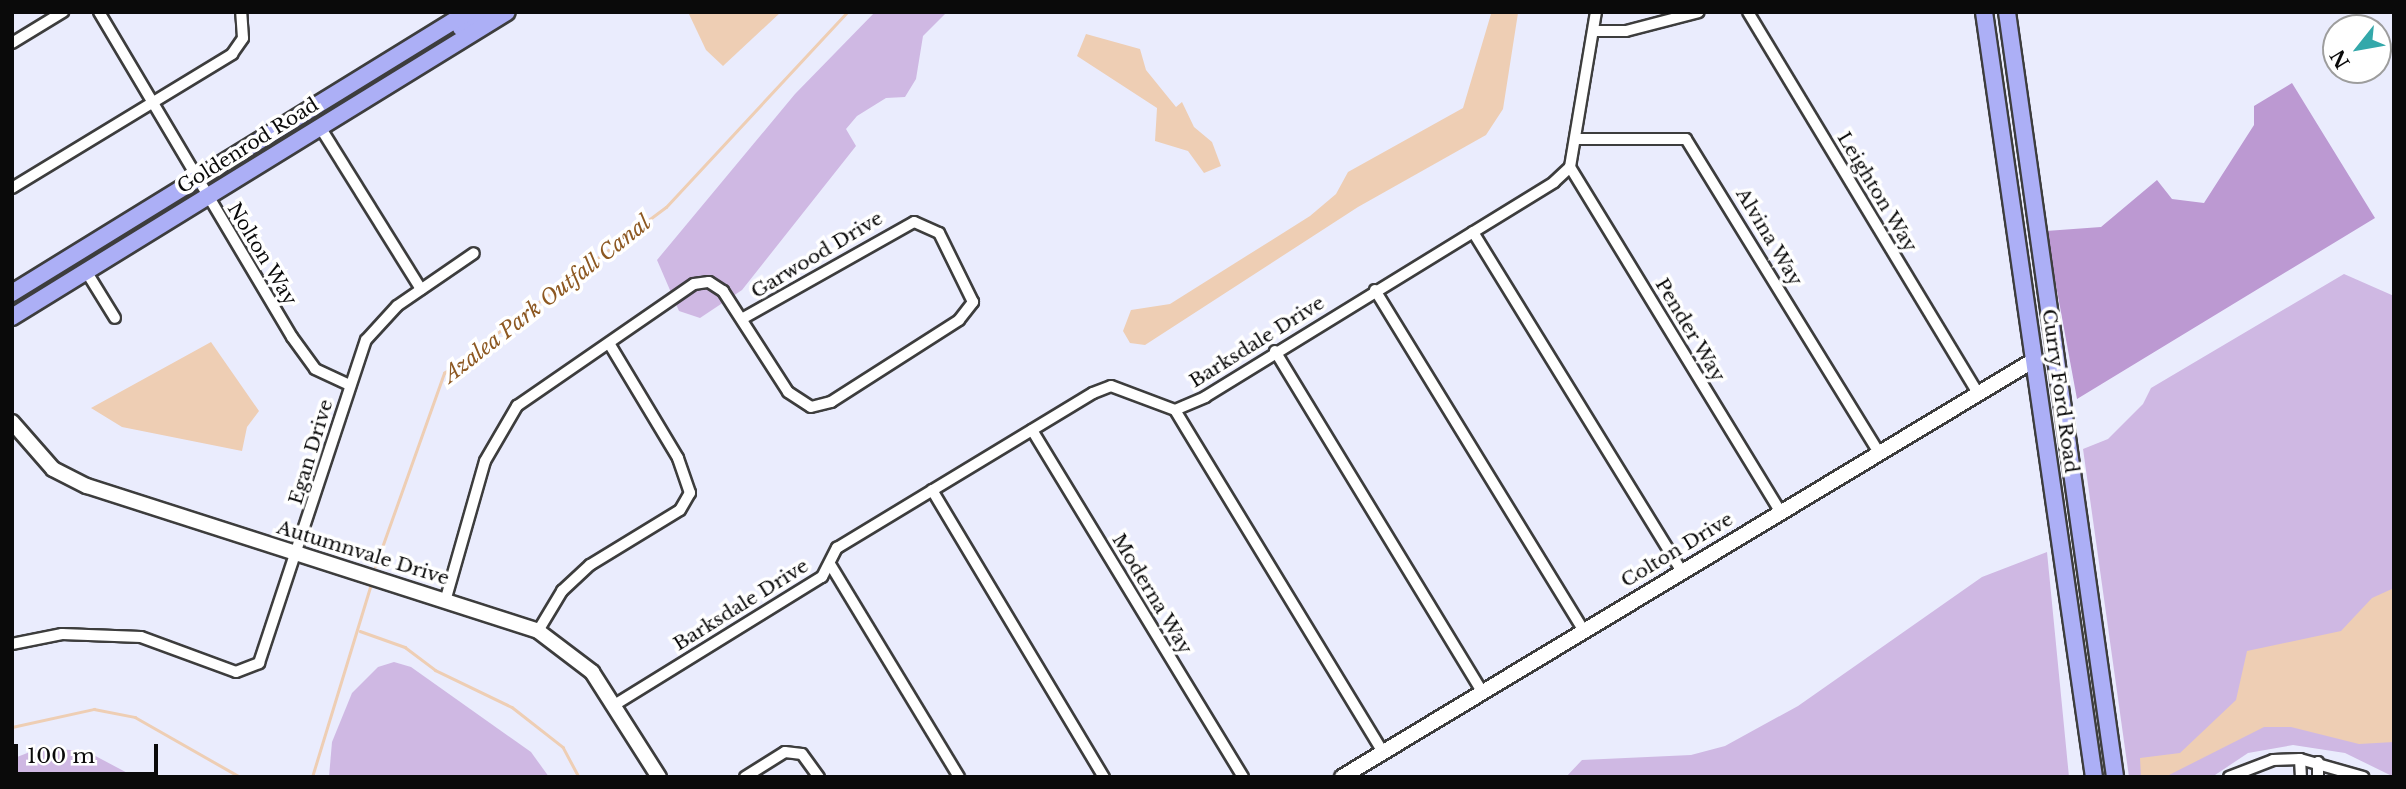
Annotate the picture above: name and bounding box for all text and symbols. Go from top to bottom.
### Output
north arrow [2322,14,2392,84]
text: N [2326,45,2355,73]
street label: Goldenrod Road [173,93,323,199]
street label: Leighton Way [1832,128,1922,256]
street label: Alvina Way [1731,184,1807,290]
street label: Nolton Way [222,198,302,310]
street label: Garwood Drive [747,207,887,303]
water label: Azalea Park Outfall Canal [438,210,656,388]
street label: Pender Way [1650,274,1730,386]
street label: Barksdale Drive [1185,291,1329,393]
street label: Curry Ford Road [2037,307,2083,475]
street label: Egan Drive [284,397,338,507]
street label: Colton Drive [1617,508,1737,592]
street label: Autumnvale Drive [274,516,452,590]
street label: Moderna Way [1107,529,1197,659]
street label: Barksdale Drive [669,554,813,656]
scale bar [18,730,161,774]
text: 100 m [27,743,95,769]

